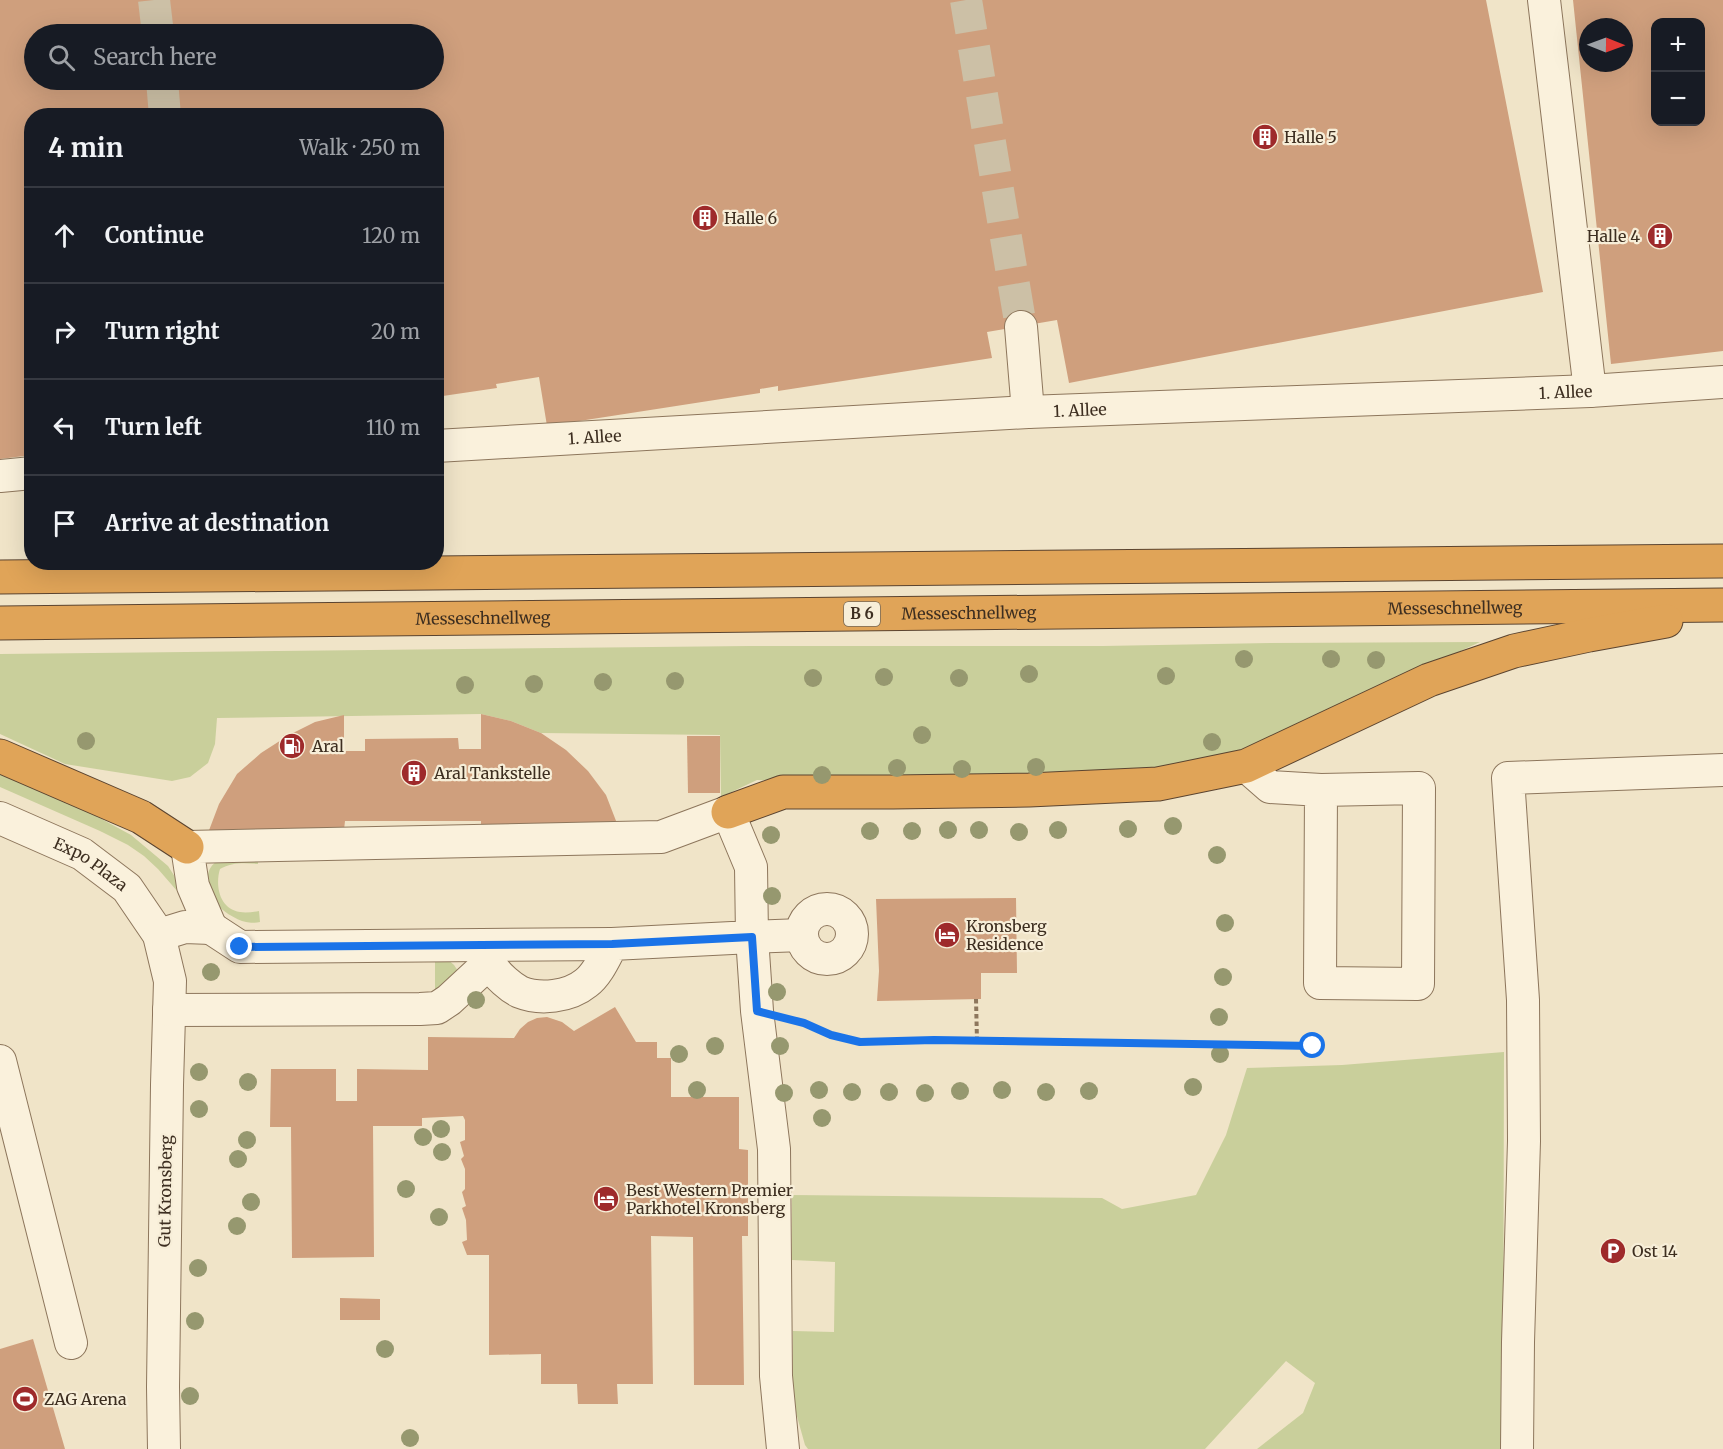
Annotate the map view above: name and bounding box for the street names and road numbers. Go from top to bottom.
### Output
street label: 1. Allee [1539,381,1593,403]
street label: 1. Allee [1053,399,1107,421]
street label: 1. Allee [567,425,622,448]
street label: Messeschnellweg [1387,597,1523,619]
road number: B 6 [844,602,880,626]
street label: Messeschnellweg [901,602,1037,624]
street label: Messeschnellweg [415,607,551,629]
street label: Expo Plaza [51,833,132,895]
street label: Gut Kronsberg [154,1134,176,1247]

